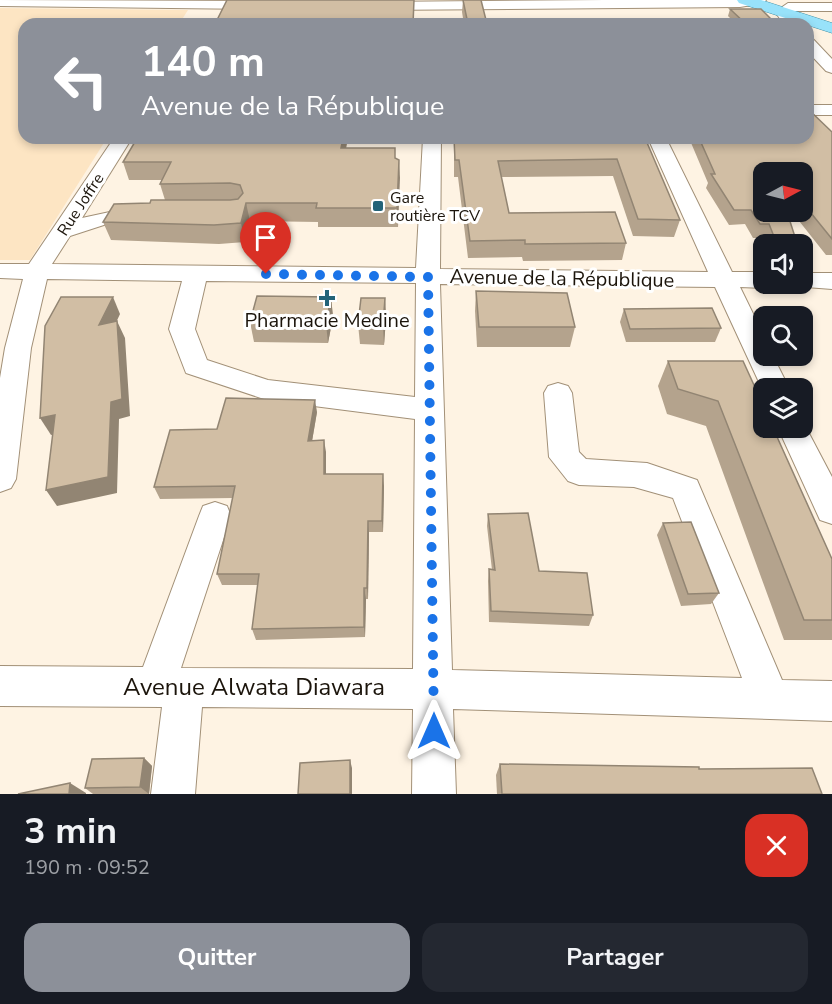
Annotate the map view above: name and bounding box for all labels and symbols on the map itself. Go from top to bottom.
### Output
north arrow [753,162,813,222]
street label: Rue Joffre [52,169,109,240]
place label: Gare routière TCV [390,187,481,227]
marker: Gare routière TCV [371,199,385,213]
pin [240,212,291,274]
street label: Avenue de la République [449,263,675,294]
marker: Pharmacie Medine [320,291,334,305]
place label: Pharmacie Medine [244,307,410,334]
street label: Avenue Alwata Diawara [123,671,385,703]
position arrow [402,699,466,763]

